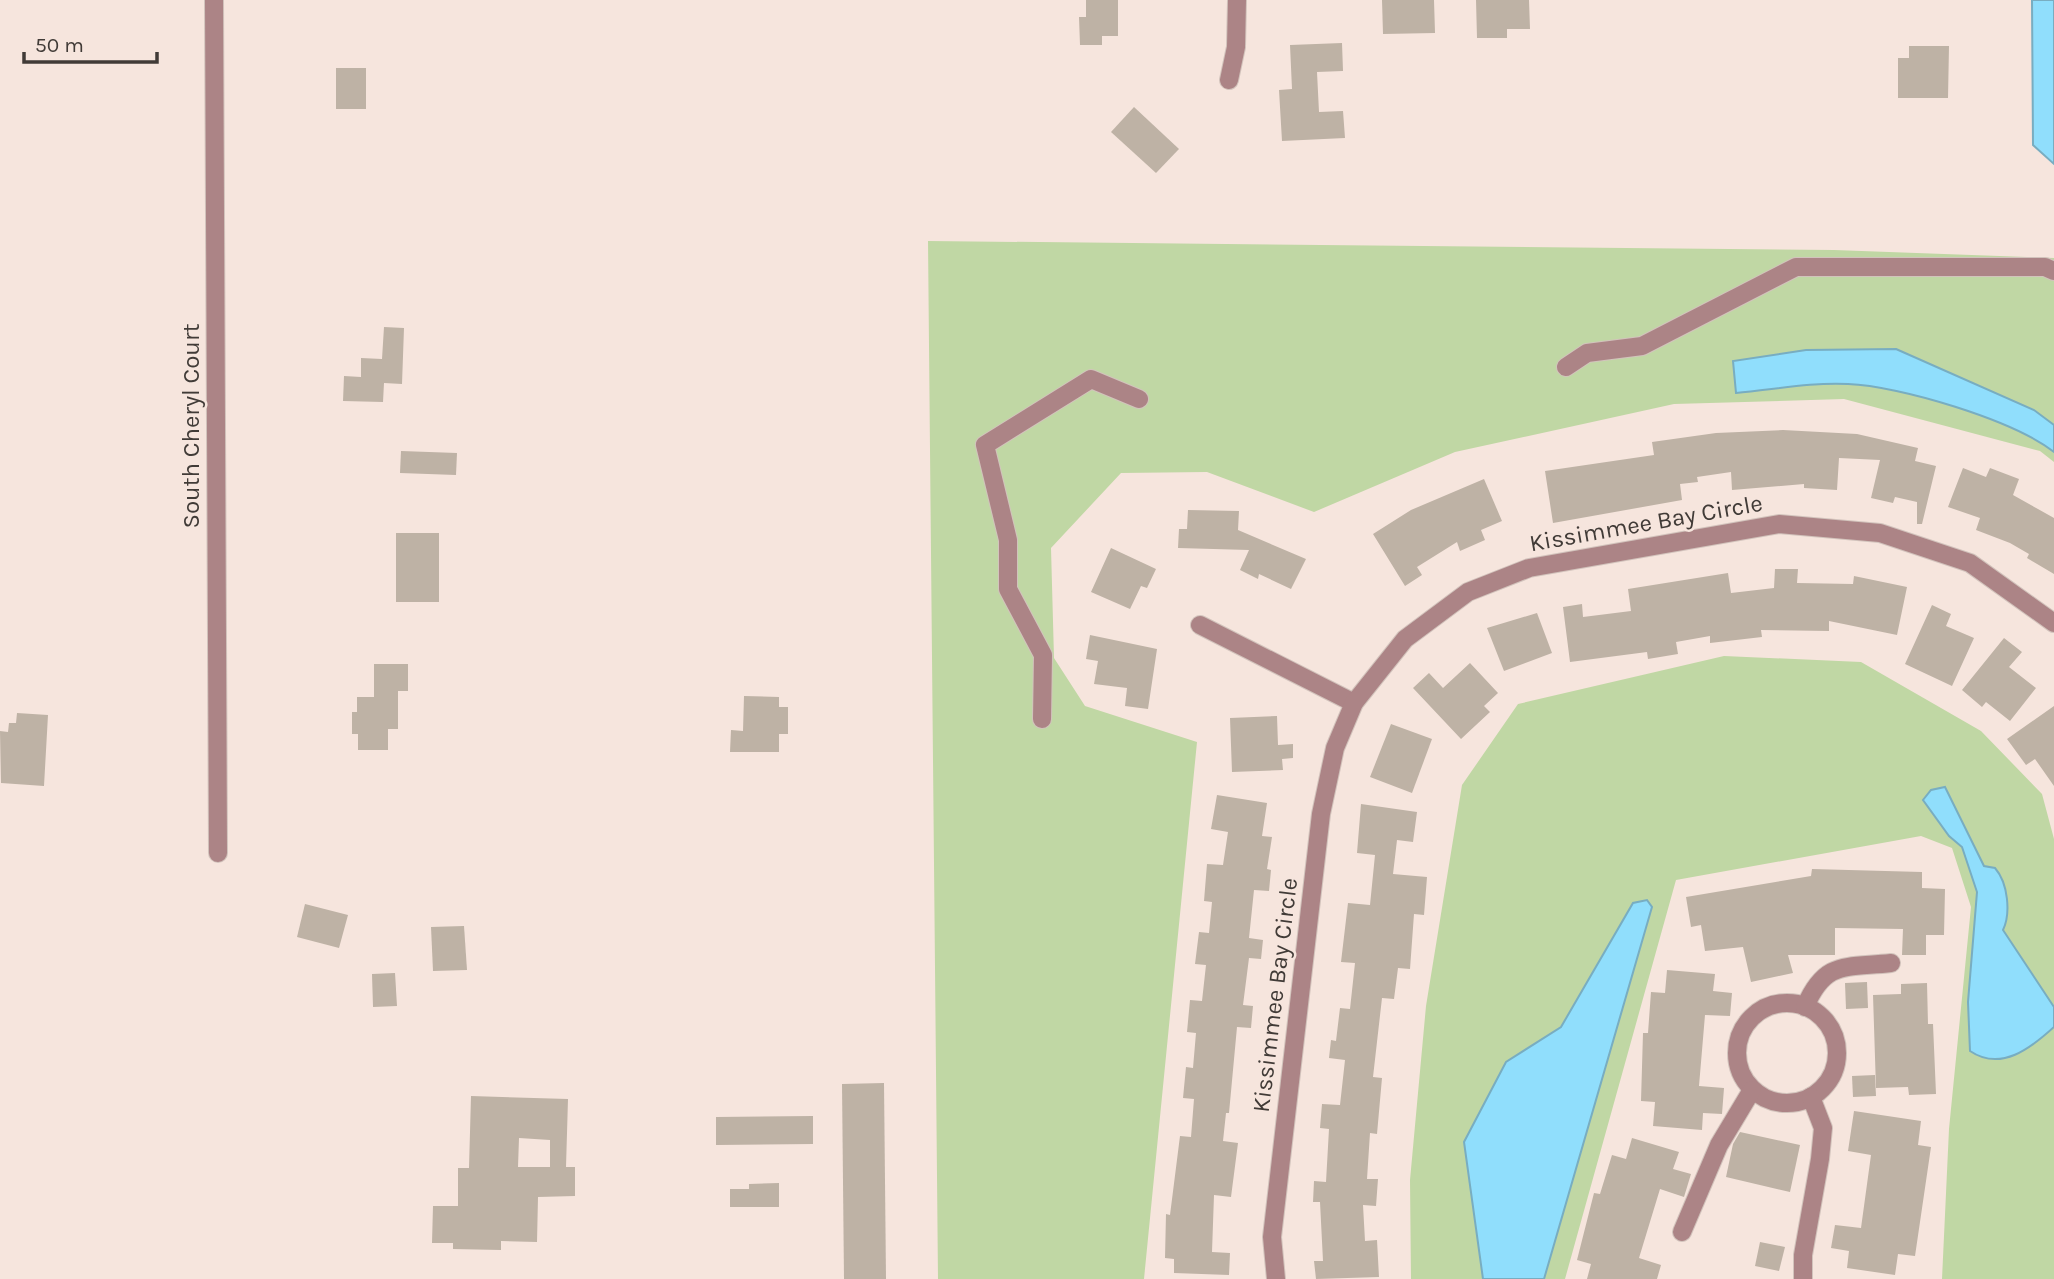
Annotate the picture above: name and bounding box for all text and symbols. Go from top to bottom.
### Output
scale bar [24,21,158,65]
text: 50 m [35,33,84,57]
street label: South Cheryl Court [177,323,205,529]
street label: Kissimmee Bay Circle [1527,489,1765,557]
street label: Kissimmee Bay Circle [1247,876,1303,1114]

